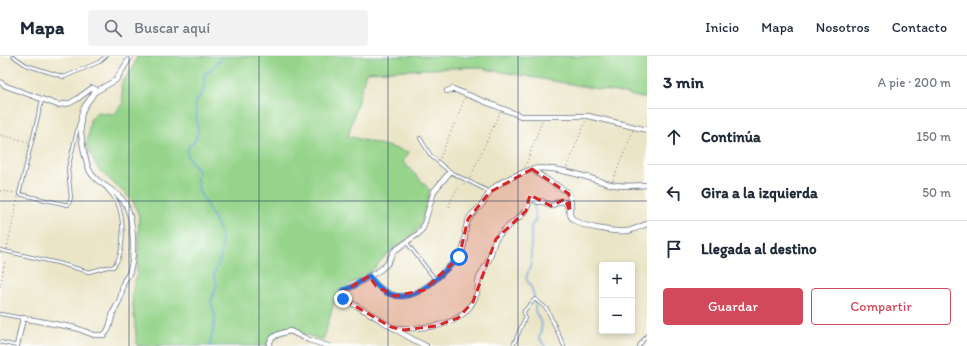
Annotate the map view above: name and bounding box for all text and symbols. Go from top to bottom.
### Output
search box [88,10,368,46]
text: Mapa [20,16,64,39]
icon: search [102,17,124,39]
text: Buscar aquí [134,19,210,37]
text: Inicio [705,19,739,36]
text: Mapa [761,19,794,36]
text: Nosotros [816,19,870,36]
text: Contacto [892,19,947,36]
text: 3 min [663,72,704,92]
text: A pie · 200 m [878,75,951,90]
icon: ahead [663,126,685,148]
text: Continúa [701,128,761,146]
text: 150 m [916,129,951,144]
icon: left [663,182,685,204]
text: Gira a la izquierda [701,184,818,202]
text: 50 m [922,185,951,200]
icon: arrive [663,238,685,260]
text: Llegada al destino [701,240,817,258]
route start [450,248,468,266]
map controls [599,262,635,334]
button: + [599,262,635,298]
button: Guardar [663,288,803,325]
button: Compartir [811,288,951,325]
route end [334,290,352,308]
button: − [599,298,635,334]

